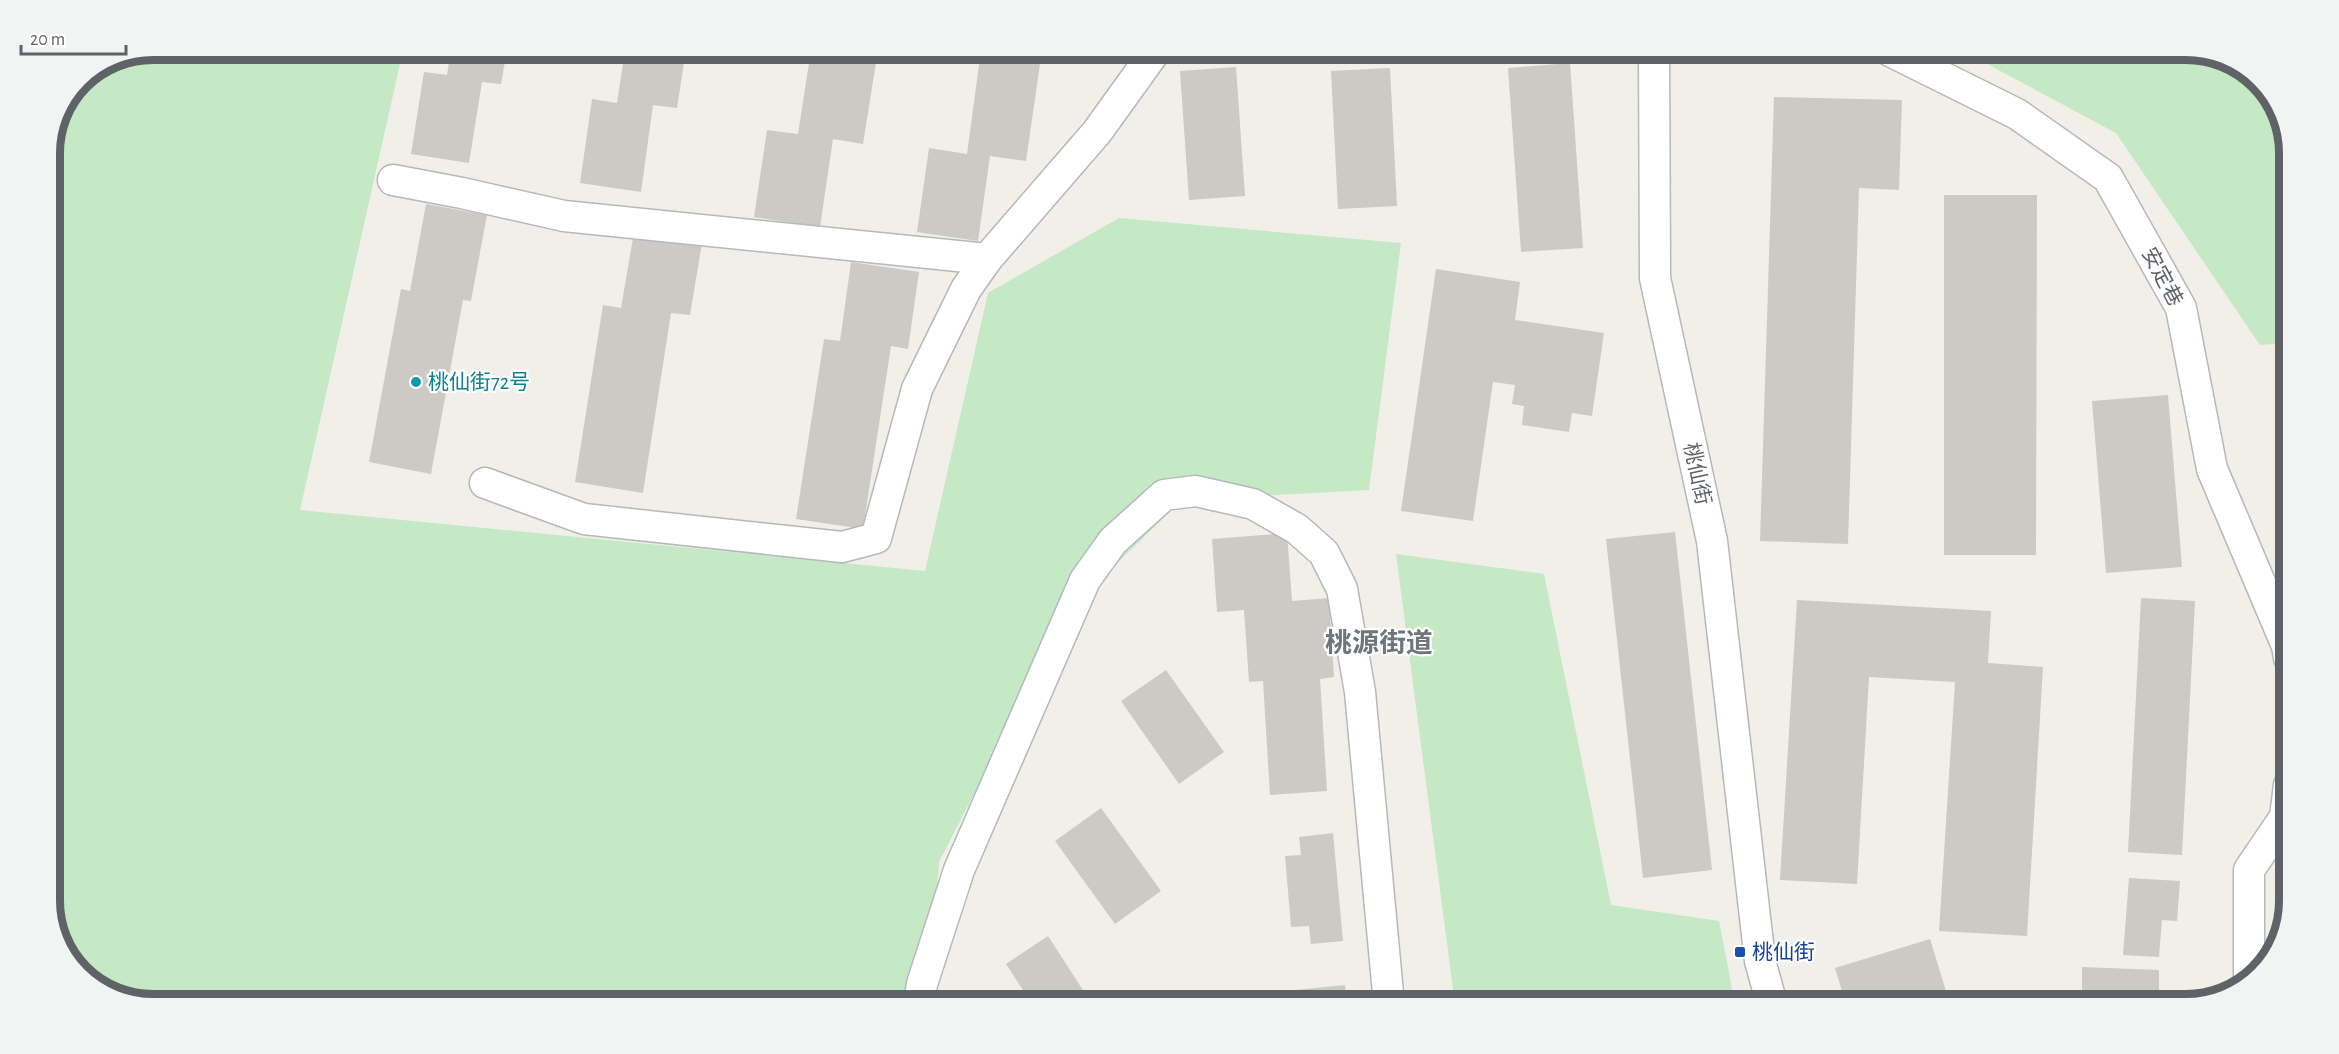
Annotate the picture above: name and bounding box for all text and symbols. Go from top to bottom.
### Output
scale bar [21,18,126,56]
text: 20 m [30,31,65,49]
street label: 安定巷 [2138,244,2187,310]
place label: 桃仙街72号 [428,371,530,393]
marker: 桃仙街72号 [409,375,423,389]
street label: 桃仙街 [1680,441,1715,507]
district label: 桃源街道 [1325,628,1433,657]
place label: 桃仙街 [1752,941,1815,963]
marker: 桃仙街 [1733,945,1747,959]

